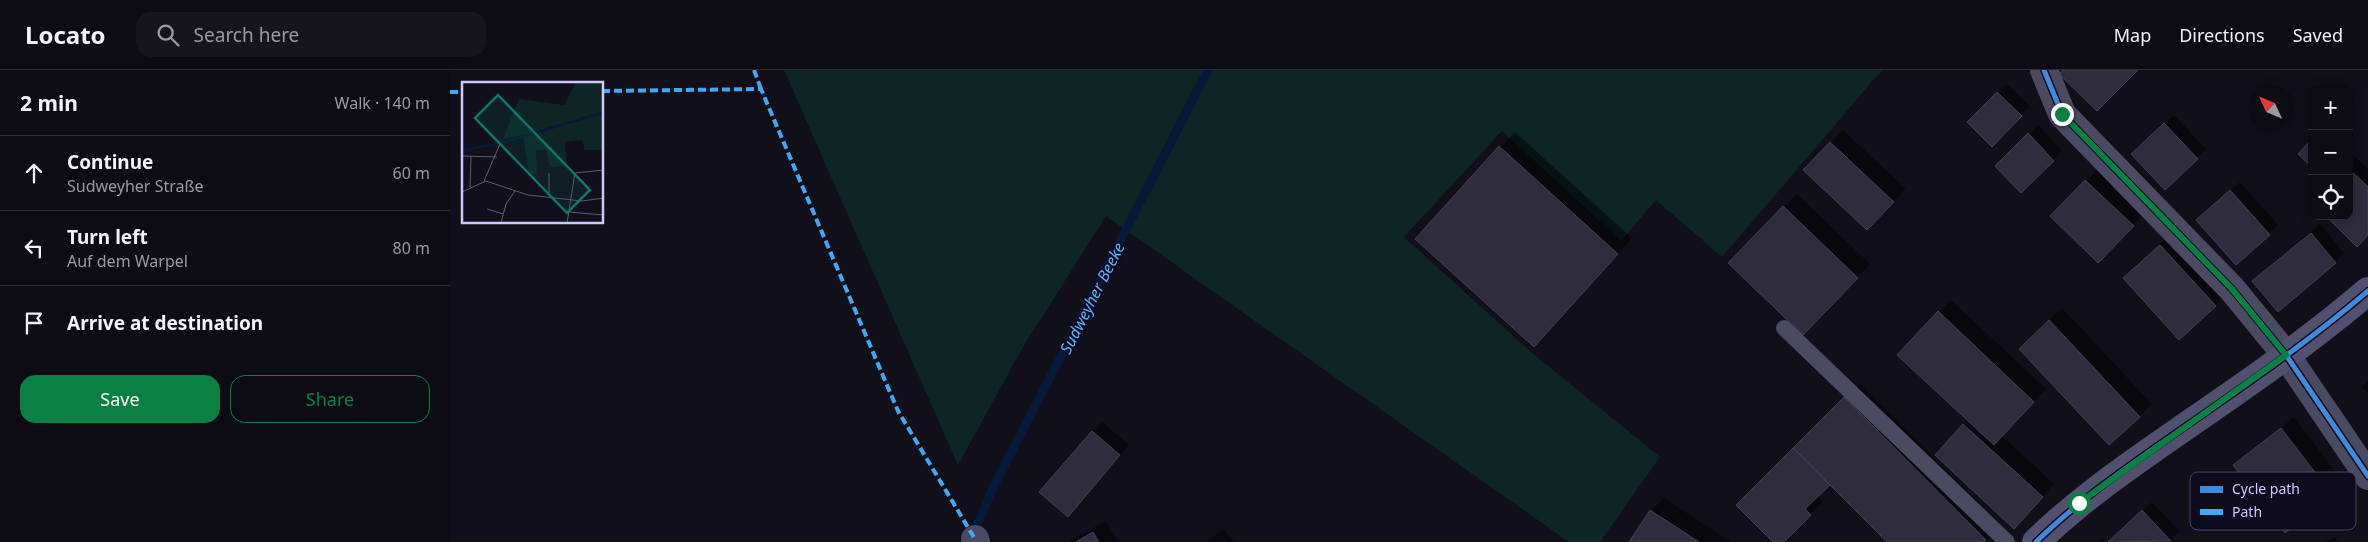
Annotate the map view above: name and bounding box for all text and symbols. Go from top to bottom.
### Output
search box [136,12,486,57]
text: Locato [25,18,106,51]
icon: search [154,21,182,49]
text: Search here [194,22,299,48]
text: Map [2114,23,2151,47]
text: Directions [2179,23,2265,47]
text: Saved [2293,23,2343,47]
inset map [462,82,604,224]
north arrow [2248,85,2293,130]
map controls [2308,85,2353,220]
button: + [2308,85,2353,130]
text: 2 min [20,89,78,117]
text: Walk · 140 m [335,92,430,114]
route end [2051,103,2074,126]
button: − [2308,130,2353,175]
text: Continue [67,149,153,175]
icon: ahead [20,159,48,187]
text: 60 m [393,162,430,184]
text: Sudweyher Straße [67,175,204,197]
button: locate [2308,175,2353,220]
text: Turn left [67,224,148,250]
icon: left [20,234,48,262]
text: 80 m [393,237,430,259]
water label: Sudweyher Beeke [1054,239,1130,357]
text: Auf dem Warpel [67,250,188,272]
icon: arrive [20,309,48,337]
text: Arrive at destination [67,310,263,336]
button: Save [20,375,220,423]
button: Share [230,375,430,423]
legend [2190,472,2356,530]
text: Cycle path [2232,479,2300,498]
route start [2068,492,2091,515]
text: Path [2232,502,2262,521]

